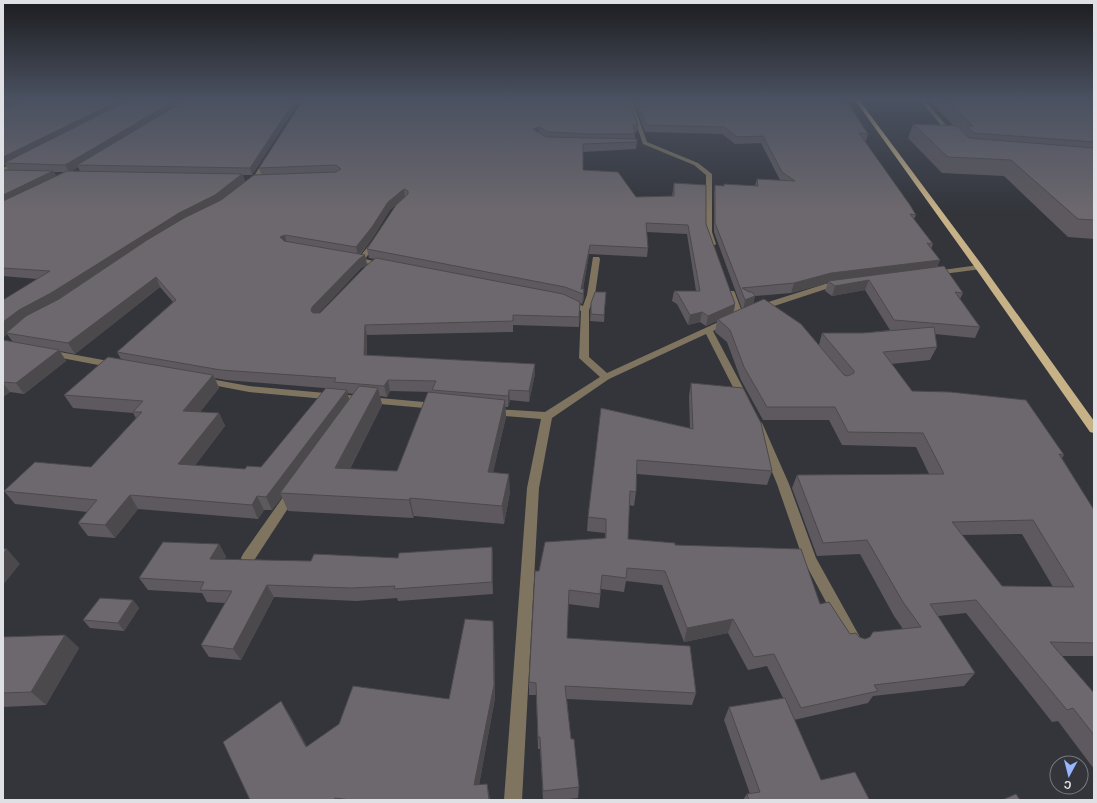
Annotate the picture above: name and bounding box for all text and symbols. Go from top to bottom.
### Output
north arrow [1049,755,1089,795]
text: С [1063,778,1072,791]

